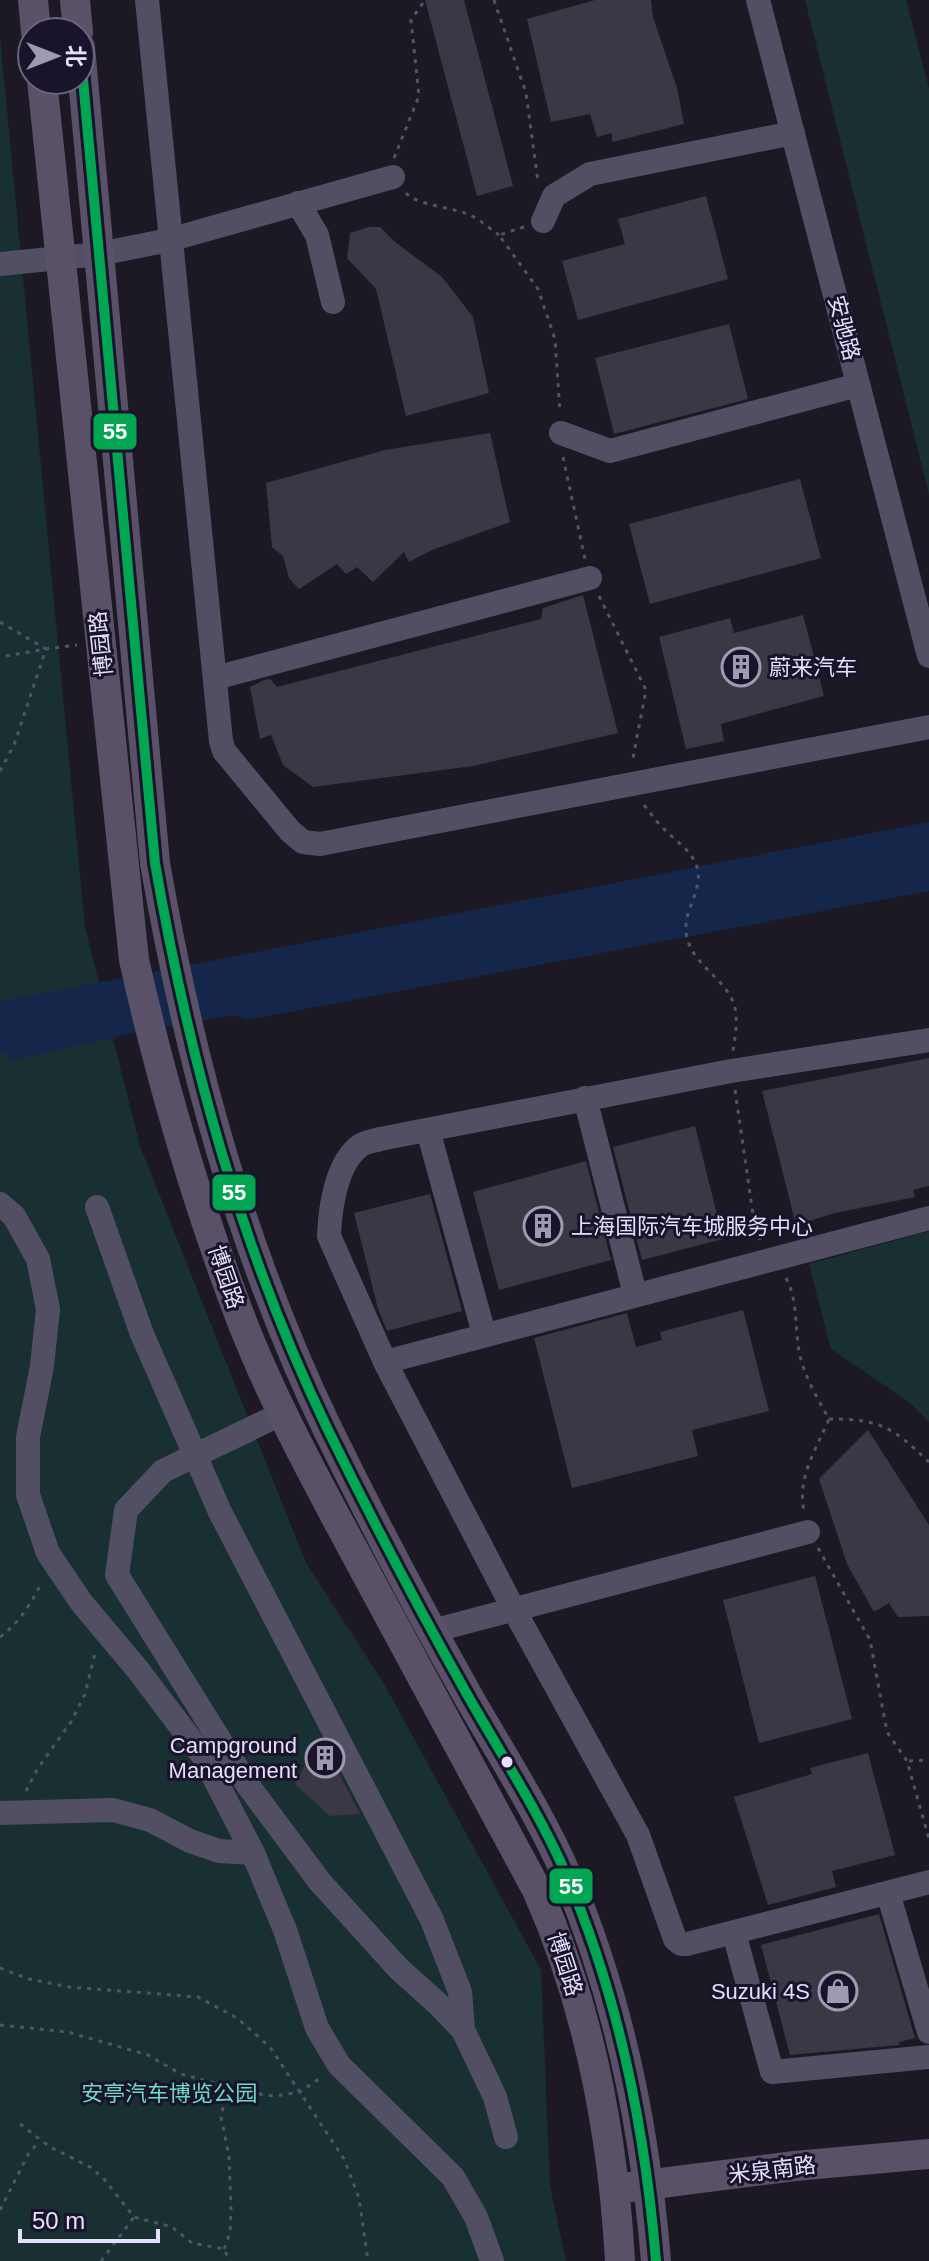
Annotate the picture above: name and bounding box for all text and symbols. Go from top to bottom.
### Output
north arrow [16,16,96,96]
text: 北 [63,45,88,67]
street label: 安驰路 [823,293,865,363]
line badge: 55 [92,412,138,451]
text: 55 [103,419,127,444]
street label: 博园路 [85,610,117,678]
building icon: 蔚来汽车 [720,646,762,688]
place label: 蔚来汽车 [769,655,857,680]
line badge: 55 [211,1173,257,1212]
text: 55 [222,1180,246,1205]
building icon: 上海国际汽车城服务中心 [522,1205,564,1247]
place label: 上海国际汽车城服务中心 [571,1214,813,1239]
street label: 博园路 [203,1242,249,1312]
place label: Campground Management [169,1733,297,1783]
building icon: Campground Management [304,1737,346,1779]
unlabelled marker [499,1754,515,1770]
line badge: 55 [548,1867,594,1905]
text: 55 [559,1874,583,1899]
street label: 博园路 [543,1929,587,1999]
shop icon: Suzuki 4S [817,1970,859,2012]
place label: Suzuki 4S [711,1979,810,2004]
park label: 安亭汽车博览公园 [81,2081,257,2106]
street label: 米泉南路 [727,2152,817,2188]
scale bar [20,2193,158,2243]
text: 50 m [32,2207,85,2234]

